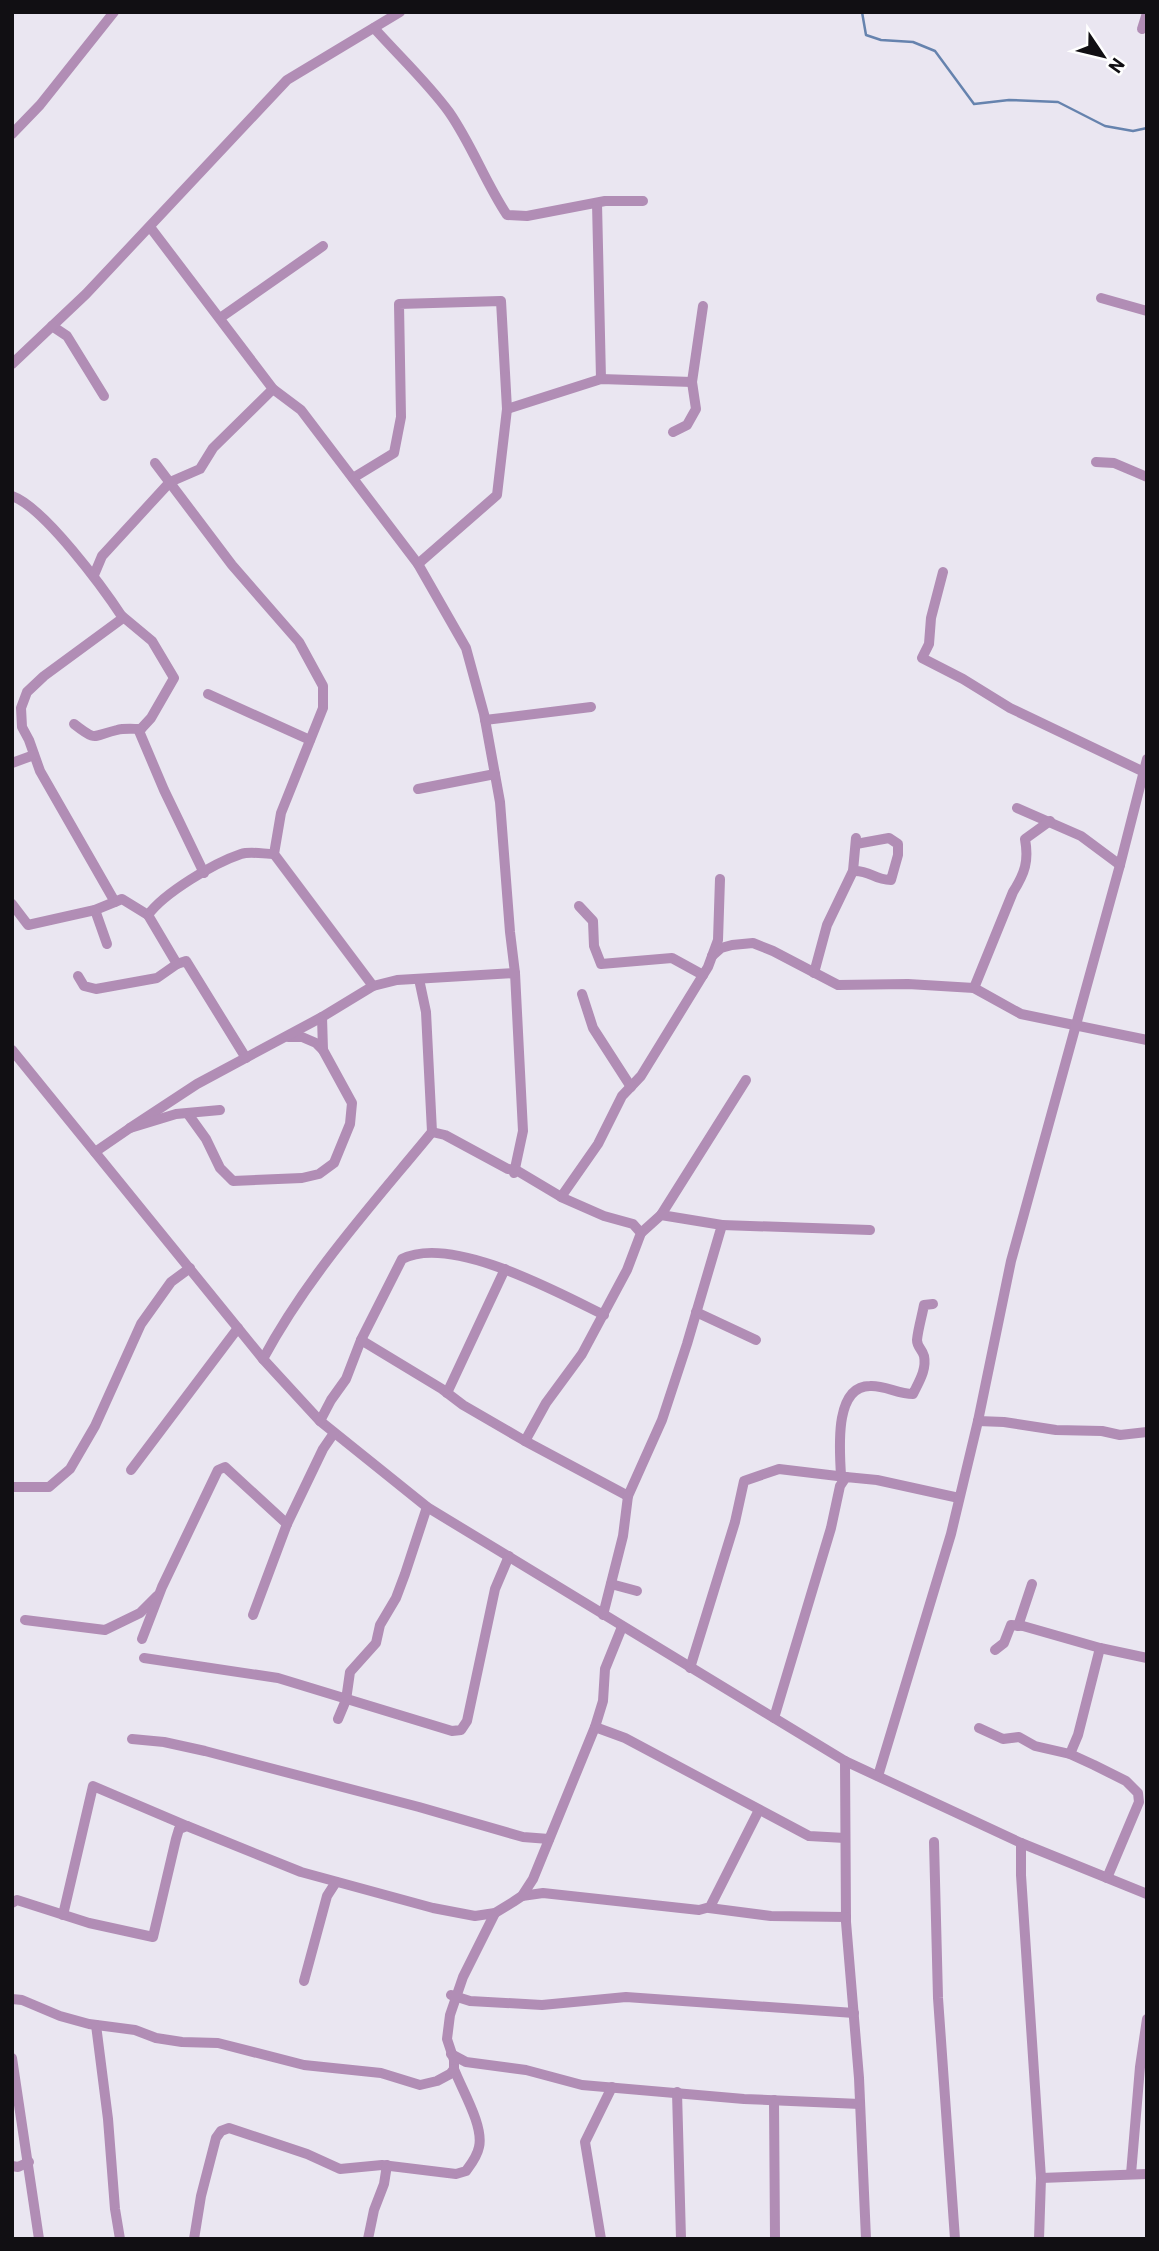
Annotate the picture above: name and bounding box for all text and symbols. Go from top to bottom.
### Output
north arrow [1068,21,1138,91]
text: N [1104,54,1130,78]

